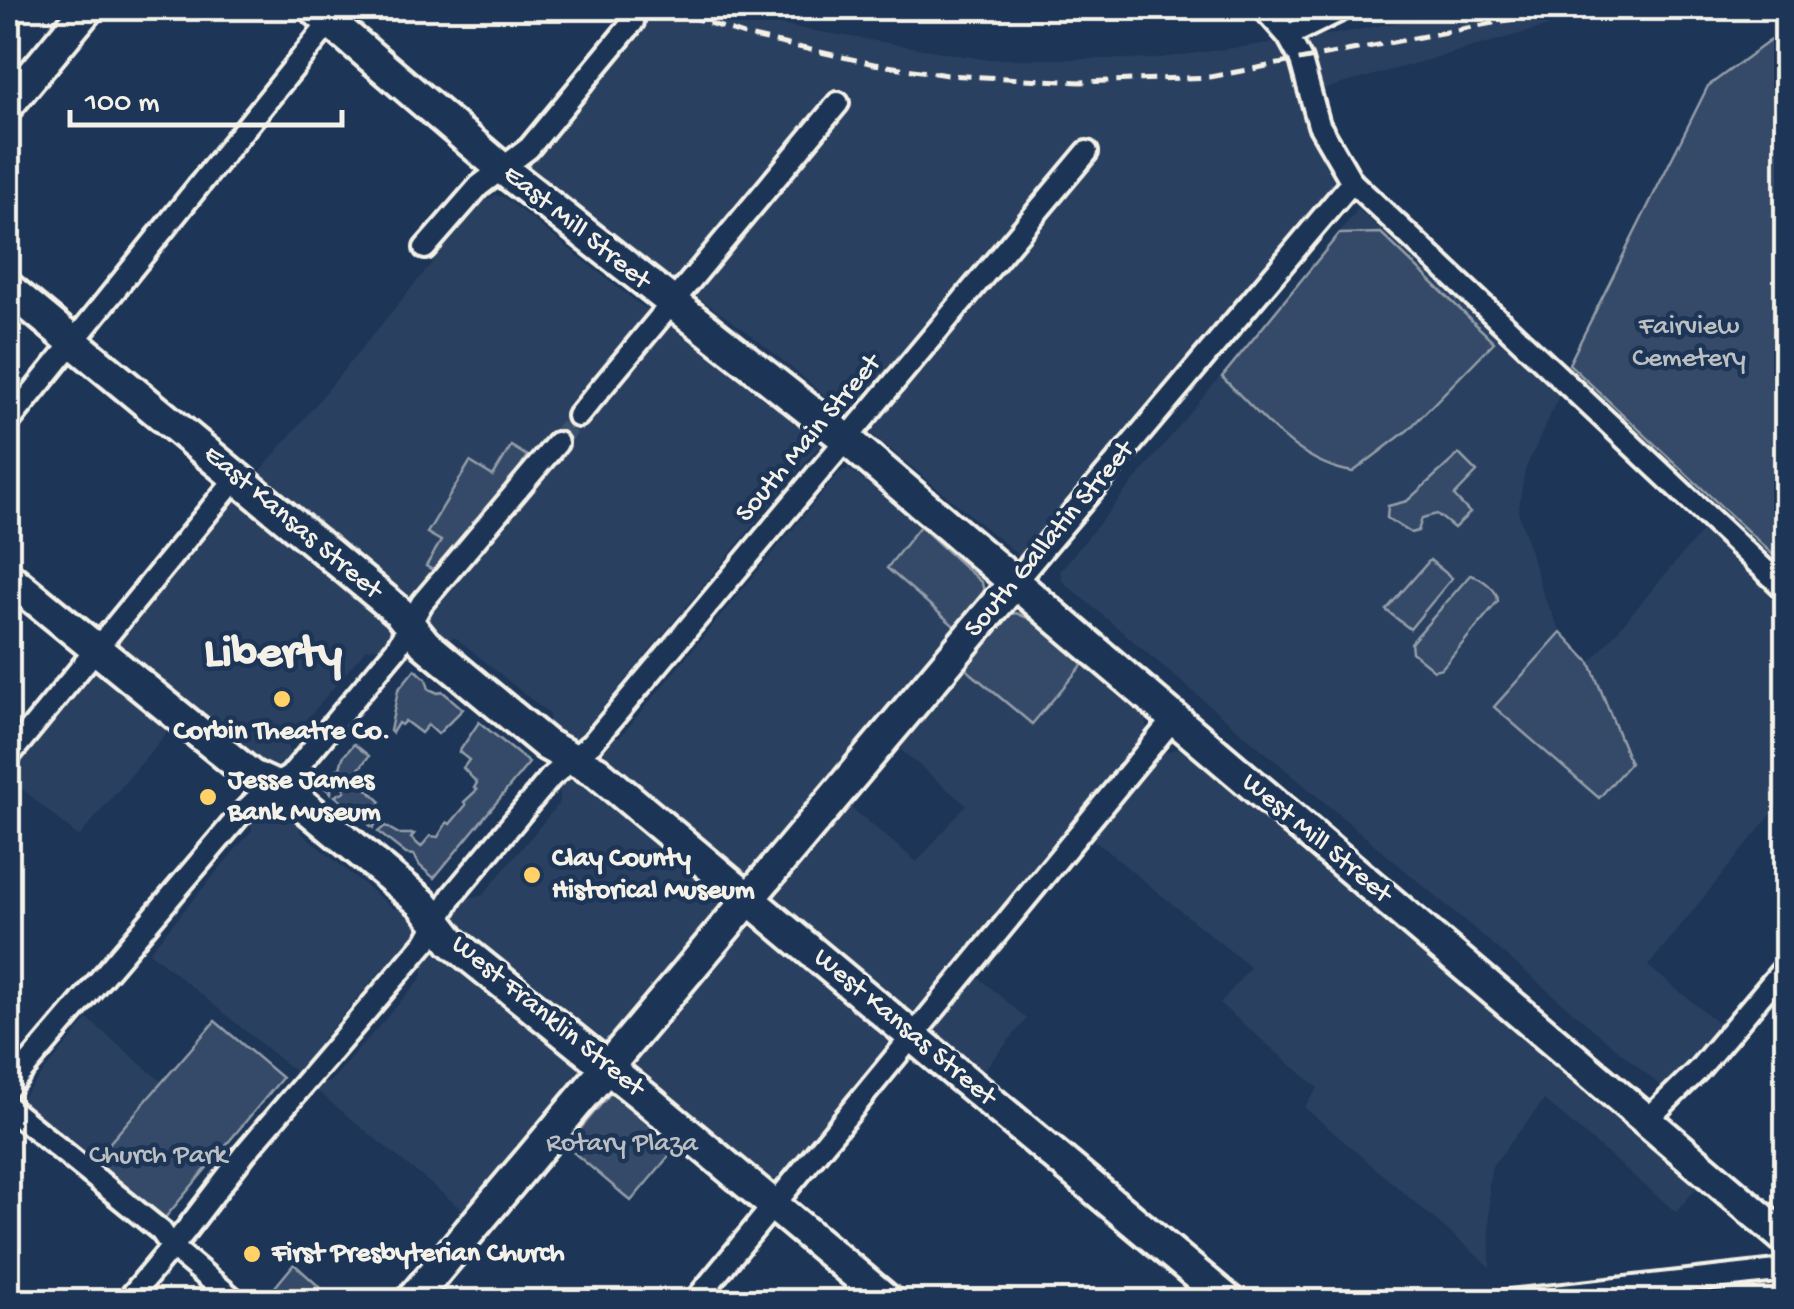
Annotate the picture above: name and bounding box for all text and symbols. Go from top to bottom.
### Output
scale bar [70,65,342,127]
text: 100 m [84,87,160,122]
street label: East Mill Street [495,158,659,299]
park label: Fairview Cemetery [1632,311,1746,376]
street label: South Main Street [729,346,891,530]
street label: South Gallatin Street [958,433,1144,645]
street label: East Kansas Street [196,439,390,609]
district label: Liberty [204,627,343,684]
marker: Corbin Theatre Co. [271,688,293,710]
place label: Corbin Theatre Co. [173,716,391,749]
place label: Jesse James Bank Museum [227,765,381,830]
street label: West Mill Street [1234,767,1400,913]
marker: Jesse James Bank Museum [197,786,219,808]
place label: Clay County Historical Museum [552,843,755,908]
marker: Clay County Historical Museum [521,864,543,886]
street label: West Franklin Street [444,929,652,1107]
street label: West Kansas Street [806,942,1004,1116]
park label: Rotary Plaza [546,1128,699,1161]
park label: Church Park [89,1140,229,1173]
place label: First Presbyterian Church [271,1238,565,1271]
marker: First Presbyterian Church [241,1243,263,1265]

